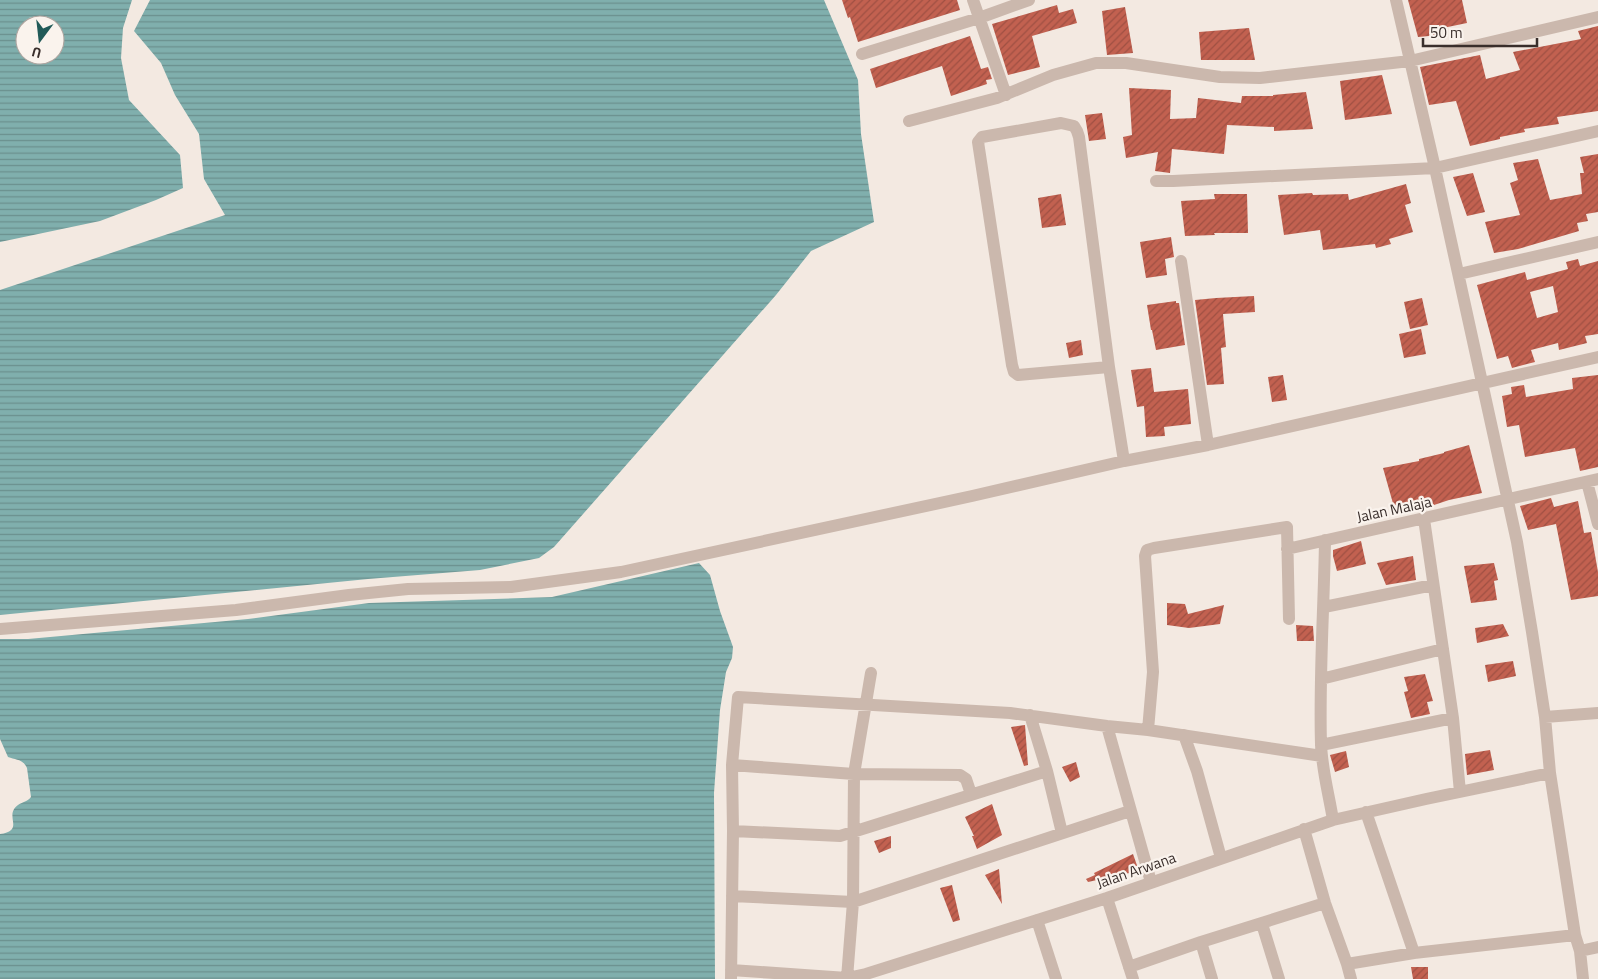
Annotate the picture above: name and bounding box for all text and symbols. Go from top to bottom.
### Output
north arrow [15,15,65,65]
scale bar [1423,15,1537,47]
text: 50 m [1430,21,1463,44]
text: U [29,42,44,64]
street label: Jalan Malaja [1354,490,1434,528]
street label: Jalan Arwana [1093,845,1179,894]

